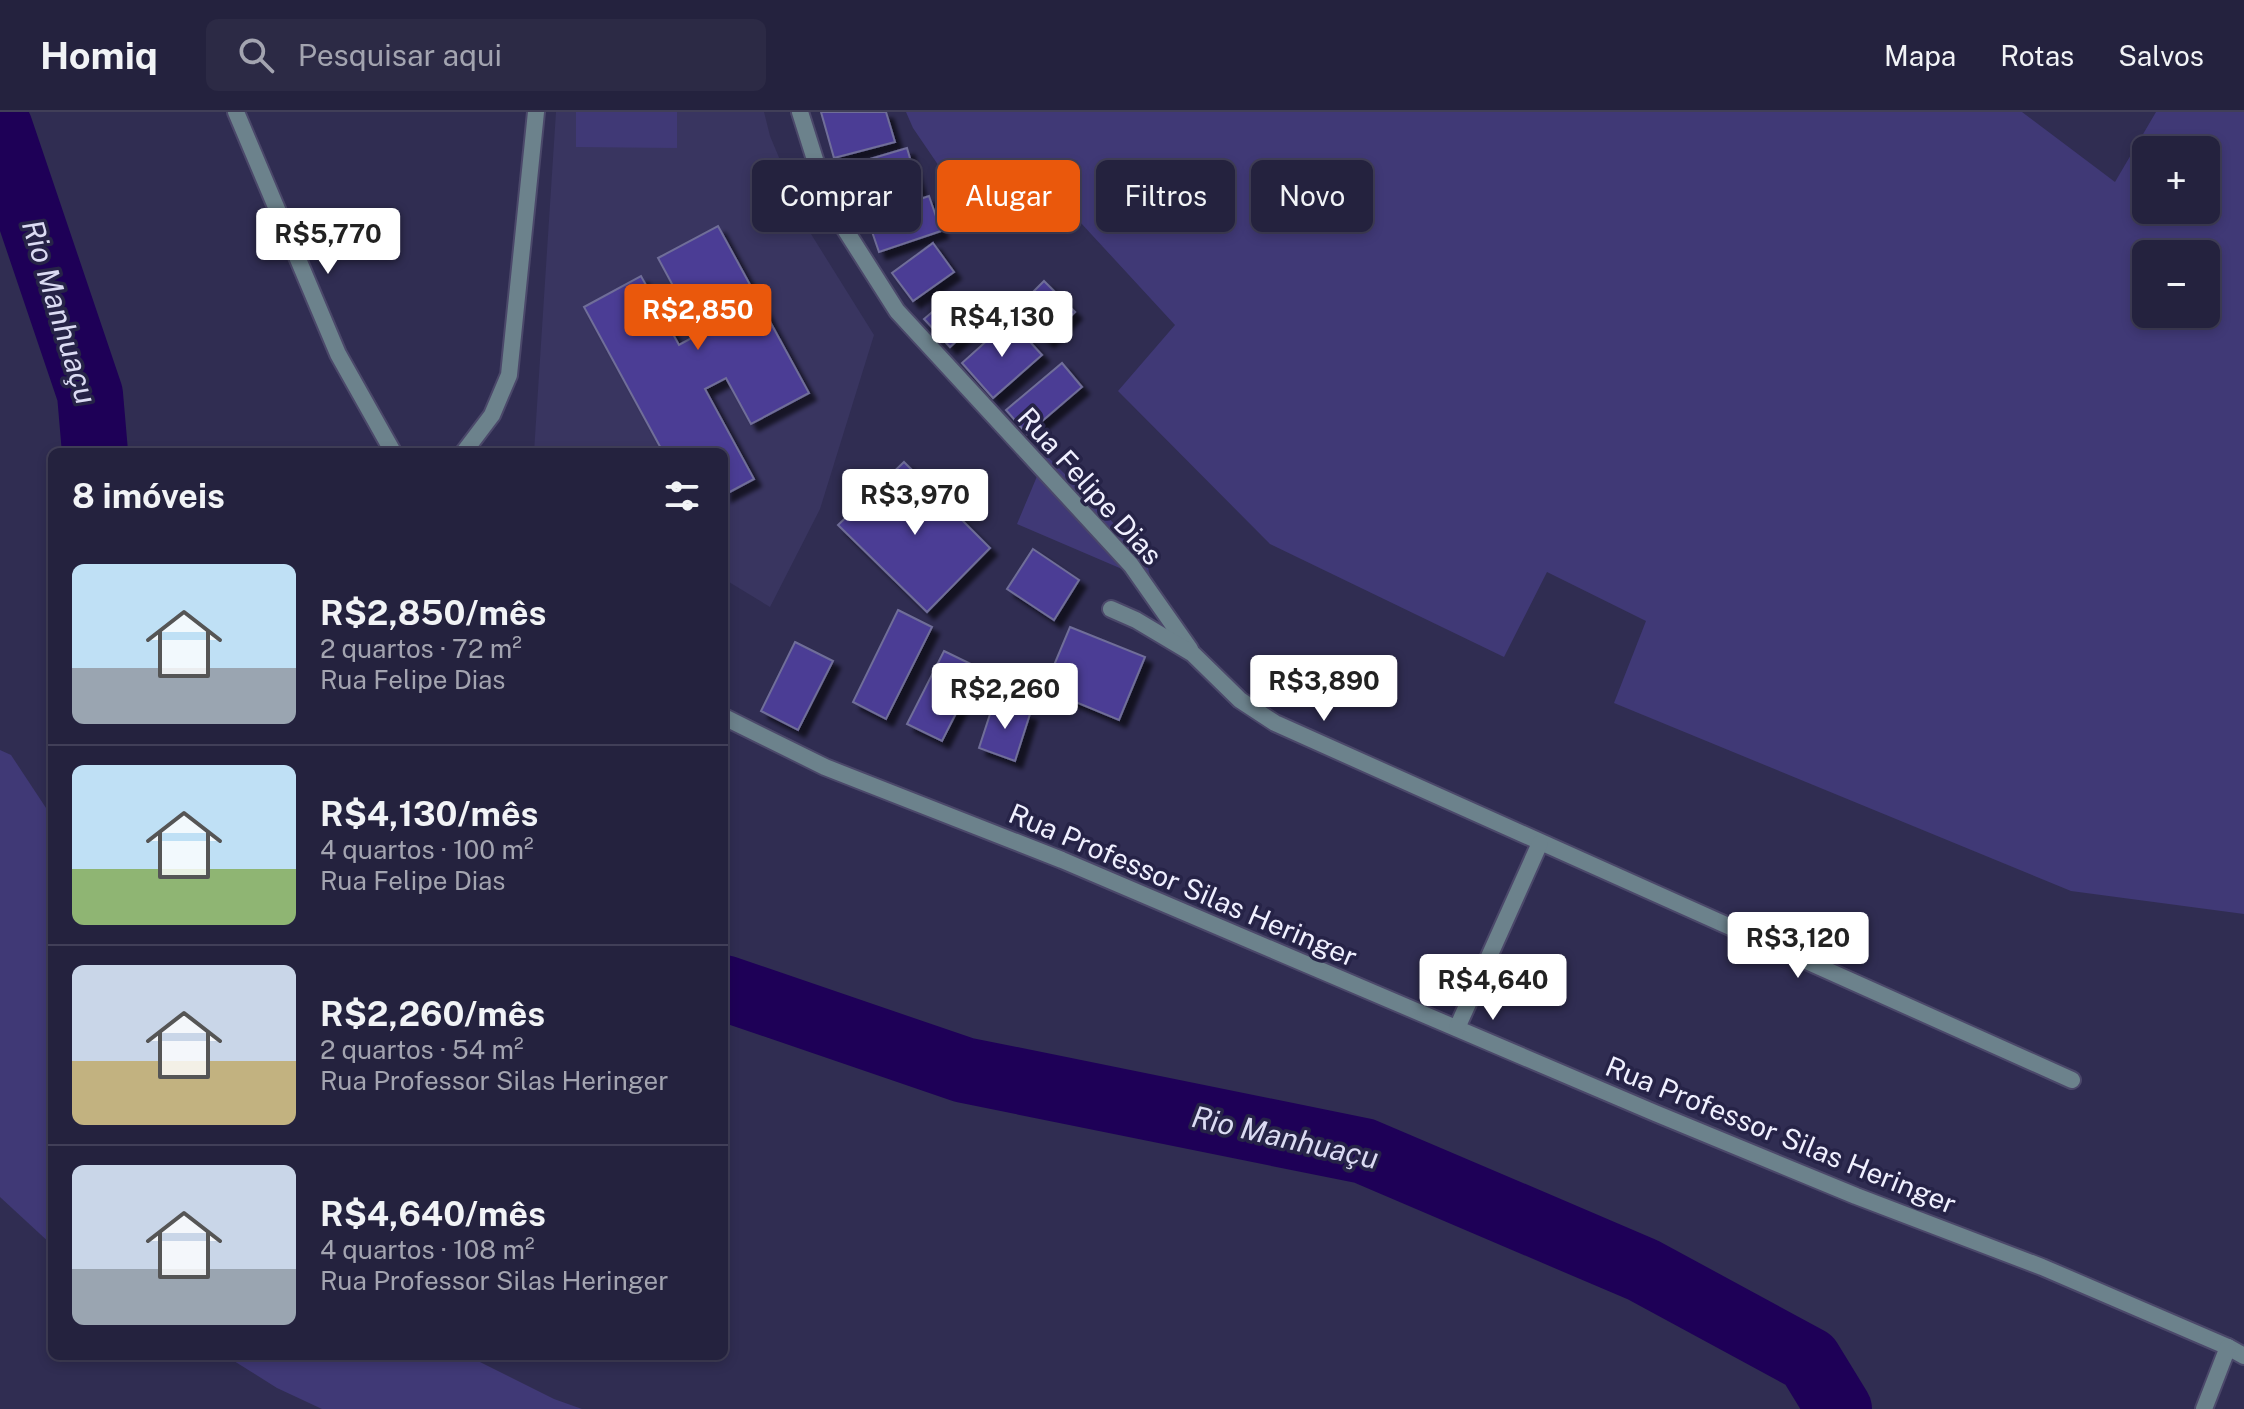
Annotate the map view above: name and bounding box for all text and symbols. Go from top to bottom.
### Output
search box [206,19,766,91]
text: Homiq [40,33,158,78]
icon: search [234,33,278,77]
text: Pesquisar aqui [298,37,502,73]
text: Mapa [1884,39,1956,72]
text: Rotas [2000,39,2074,72]
text: Salvos [2118,39,2204,72]
map controls [2132,136,2220,328]
button: + [2132,136,2220,224]
chip: Comprar [752,160,921,232]
chip: Alugar [937,160,1080,232]
chip: Filtros [1096,160,1235,232]
chip: Novo [1251,160,1373,232]
pin: R$5,770 [254,208,402,276]
water label: Rio Manhuaçu [15,215,105,408]
text: R$5,770 [274,218,382,249]
button: − [2132,240,2220,328]
pin: R$2,850 [624,284,772,352]
pin: R$4,130 [928,291,1076,359]
text: R$2,850 [642,294,754,325]
text: R$4,130 [949,301,1055,332]
street label: Rua Felipe Dias [1011,400,1169,571]
pin: R$3,970 [841,469,989,537]
icon: filters [660,474,704,518]
text: 8 imóveis [72,476,225,516]
text: R$3,970 [860,479,970,510]
text: R$2,850/mês [320,593,546,633]
icon: home [136,596,232,692]
text: 2 quartos · 72 m² [320,633,522,664]
pin: R$3,890 [1250,655,1398,723]
pin: R$2,260 [931,663,1079,731]
text: Rua Felipe Dias [320,664,506,695]
text: R$3,890 [1268,665,1380,696]
text: R$2,260 [950,673,1060,704]
text: R$4,130/mês [320,794,538,834]
street label: Rua Professor Silas Heringer [1004,796,1362,973]
icon: home [136,797,232,893]
text: 4 quartos · 100 m² [320,834,534,865]
text: Rua Felipe Dias [320,865,506,896]
pin: R$3,120 [1724,912,1872,980]
text: R$3,120 [1746,922,1850,953]
pin: R$4,640 [1419,954,1567,1022]
text: R$4,640 [1438,964,1548,995]
text: R$2,260/mês [320,994,545,1034]
icon: home [136,997,232,1093]
text: 2 quartos · 54 m² [320,1034,523,1065]
street label: Rua Professor Silas Heringer [1601,1049,1961,1220]
text: Rua Professor Silas Heringer [320,1065,668,1096]
water label: Rio Manhuaçu [1188,1098,1382,1176]
text: R$4,640/mês [320,1194,546,1234]
icon: home [136,1197,232,1293]
text: 4 quartos · 108 m² [320,1234,534,1265]
text: Rua Professor Silas Heringer [320,1265,668,1296]

